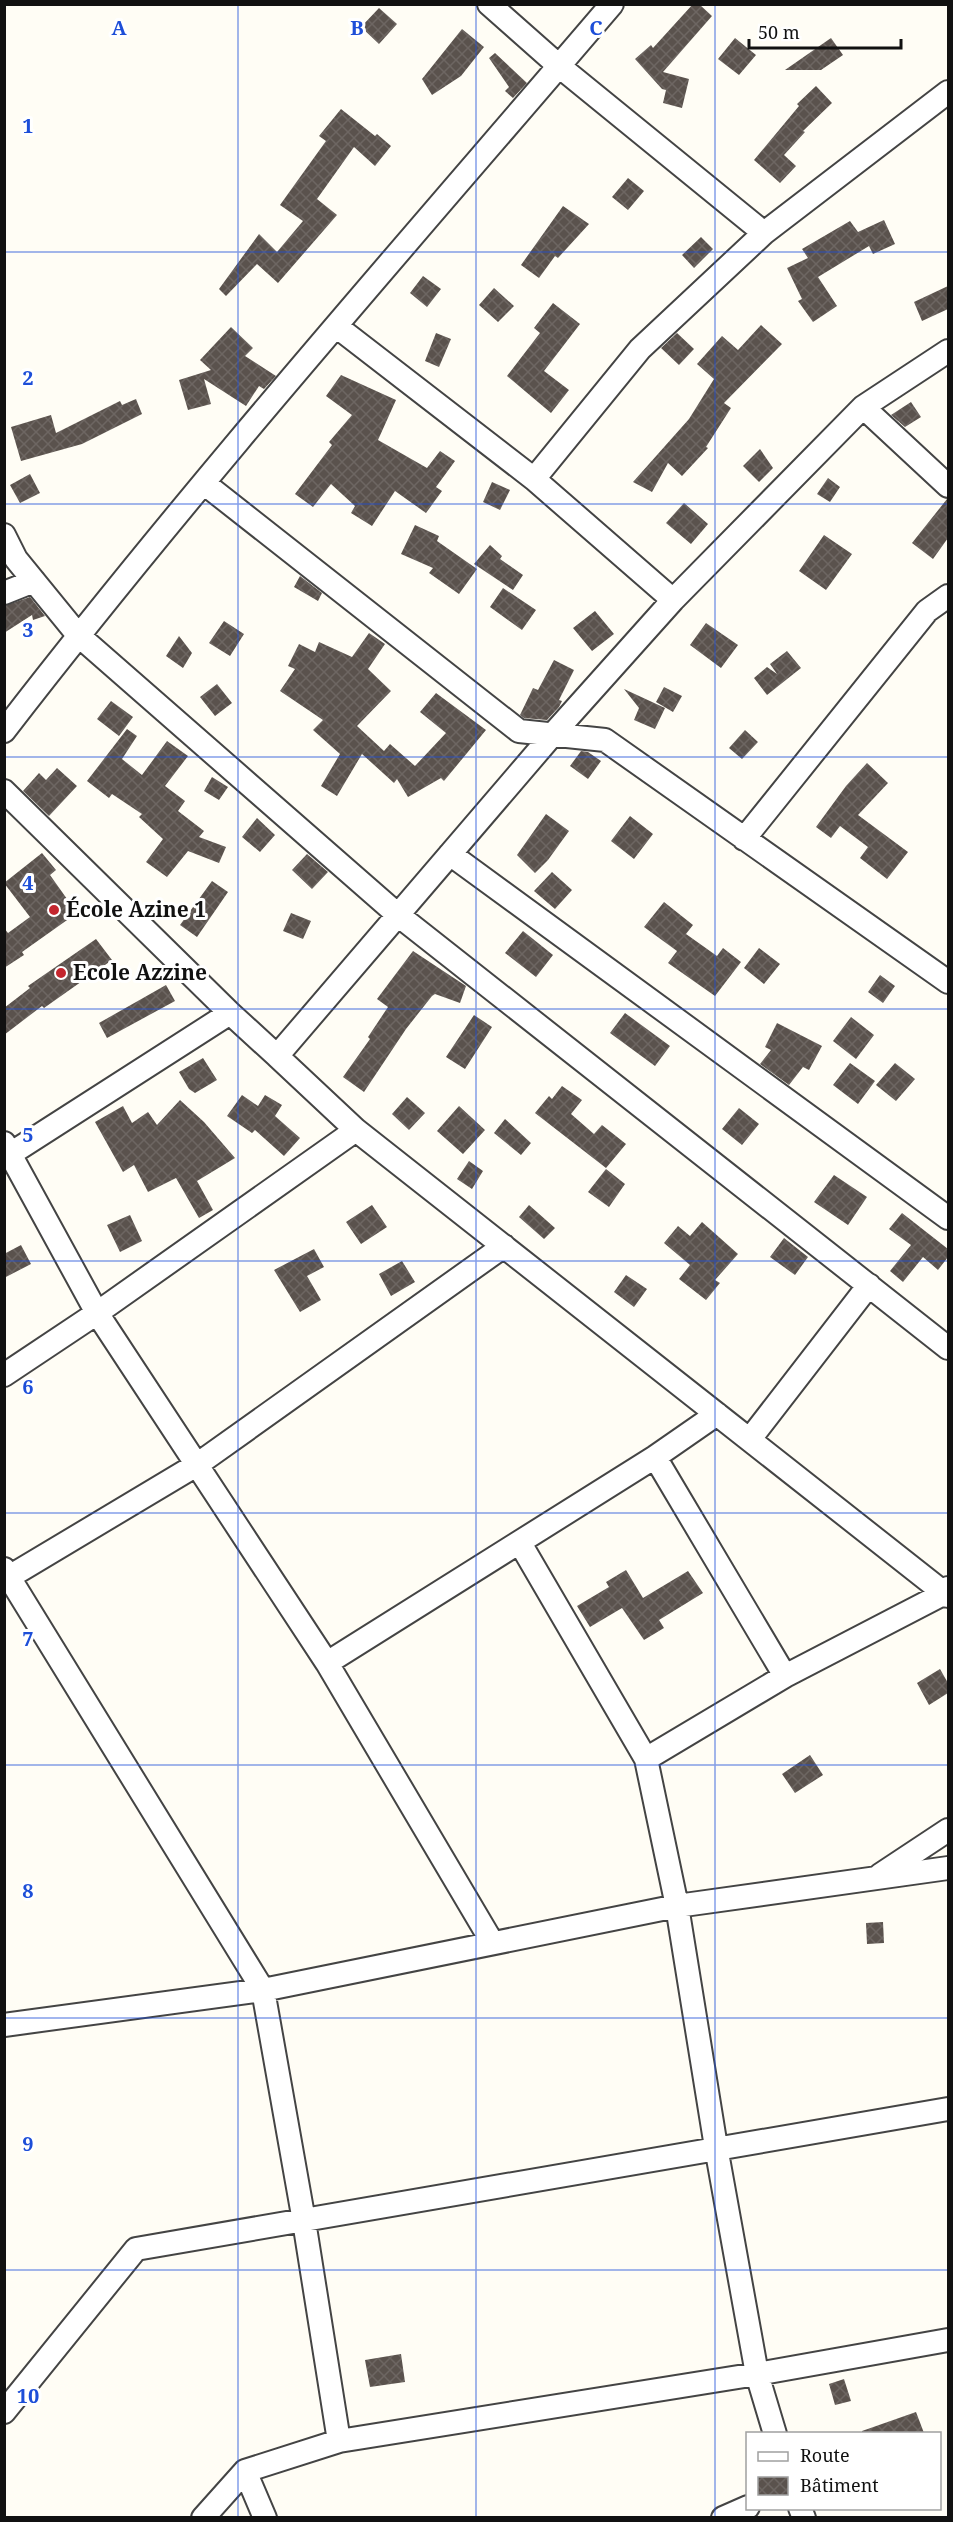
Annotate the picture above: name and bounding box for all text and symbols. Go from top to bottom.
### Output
scale bar [749,12,900,50]
text: A [111,14,127,41]
text: B [350,14,364,41]
text: C [589,14,603,41]
text: 50 m [758,20,800,44]
text: 1 [22,112,34,139]
text: 2 [22,364,34,391]
text: 3 [22,616,34,643]
text: 4 [22,869,34,896]
place label: École Azine 1 [66,895,206,923]
marker: École Azine 1 [47,903,61,917]
place label: Ecole Azzine [73,958,207,986]
marker: Ecole Azzine [54,966,68,980]
text: 5 [22,1121,34,1148]
text: 6 [22,1373,34,1400]
text: 7 [22,1625,34,1652]
text: 8 [22,1877,34,1904]
text: 9 [22,2130,34,2157]
text: 10 [17,2382,39,2409]
legend [746,2432,941,2510]
text: Route [800,2443,850,2467]
text: Bâtiment [800,2473,879,2497]

